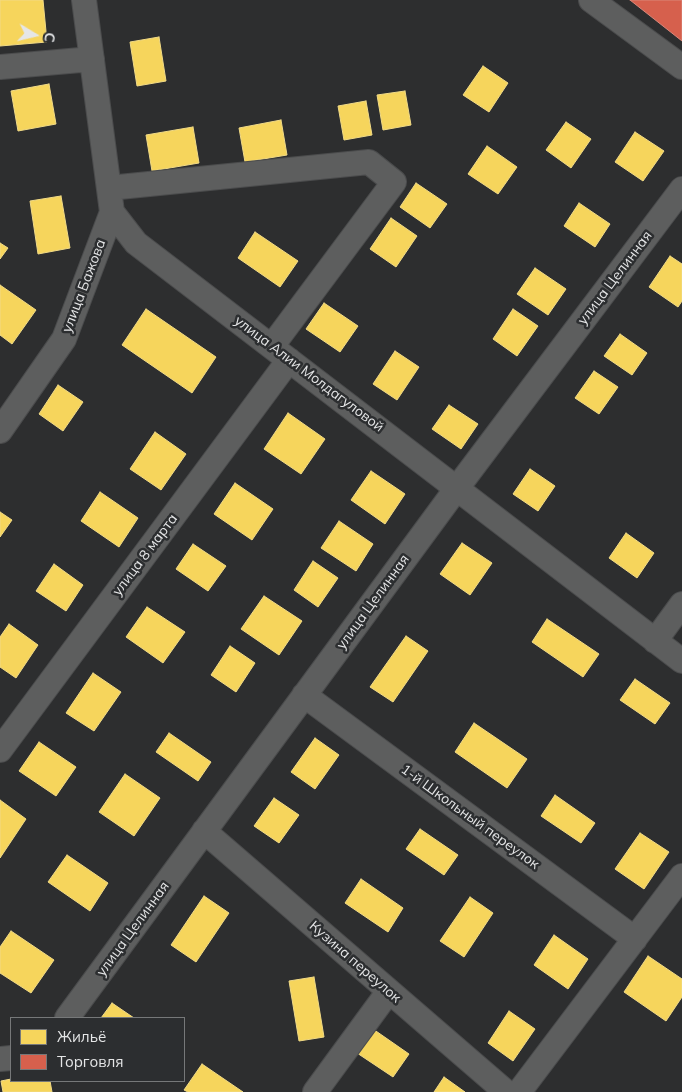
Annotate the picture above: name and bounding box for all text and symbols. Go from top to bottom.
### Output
north arrow [10,10,60,60]
text: С [40,31,59,43]
street label: улица Целинная [574,228,656,328]
street label: улица Бажова [59,237,109,335]
street label: улица Алии Молдагуловой [231,312,387,436]
street label: улица 8 марта [109,511,181,599]
street label: улица Целинная [333,551,413,653]
street label: 1-й Школьный переулок [397,761,543,873]
street label: улица Целинная [93,878,173,980]
street label: Кузина переулок [306,918,404,1006]
legend [10,1017,185,1082]
text: Жильё [57,1027,106,1046]
text: Торговля [57,1052,124,1071]

